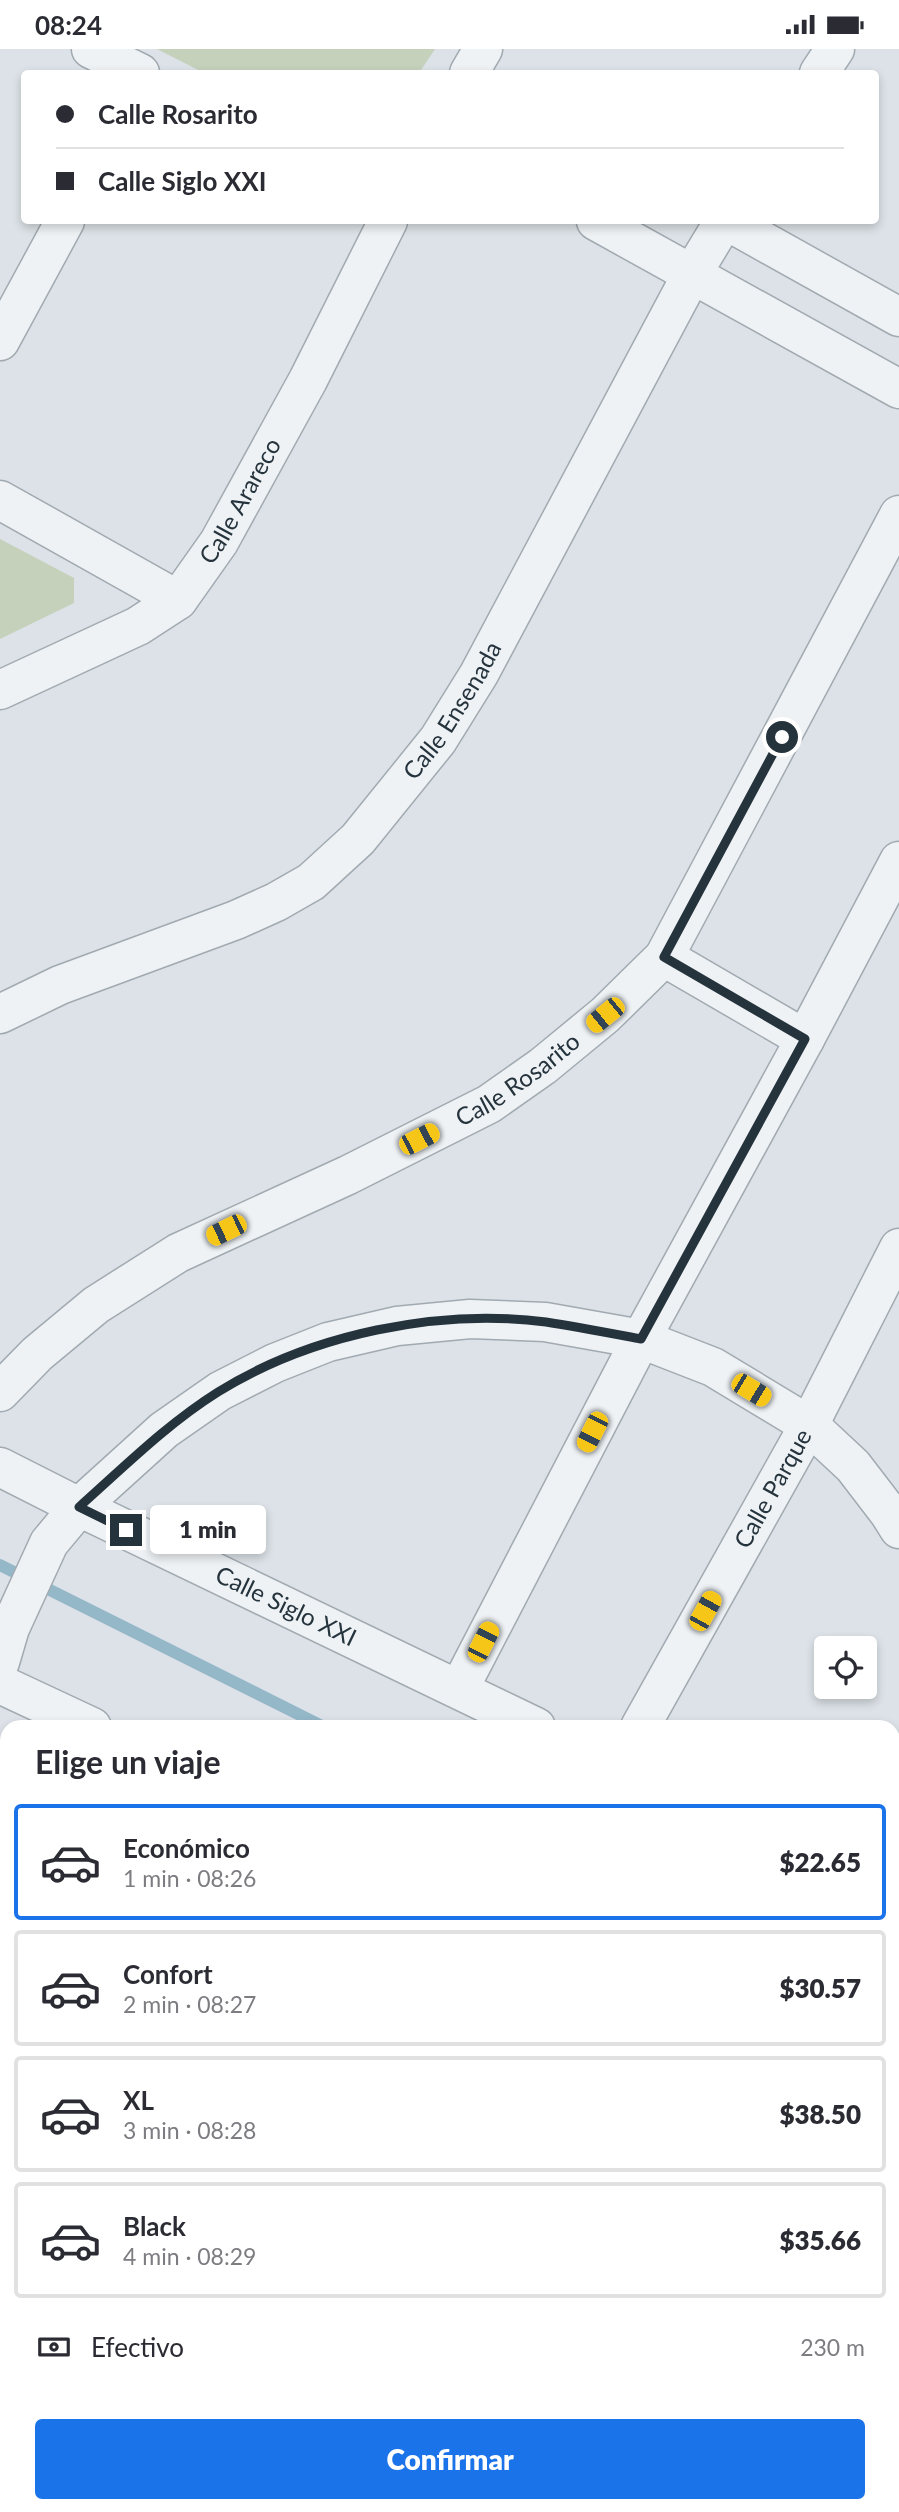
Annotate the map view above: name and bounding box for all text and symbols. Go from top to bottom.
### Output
text: 08:24 [35,9,102,41]
text: Calle Rosarito [98,98,258,130]
text: Calle Siglo XXI [98,165,266,197]
street label: Calle Arareco [192,433,286,569]
street label: Calle Ensenada [396,636,507,785]
route start [766,721,798,753]
car [583,994,628,1036]
street label: Calle Rosarito [450,1026,585,1131]
car [396,1120,443,1158]
car [203,1211,250,1249]
car [728,1370,775,1410]
car [574,1409,611,1455]
street label: Calle Parque [727,1423,817,1553]
callout: 1 min [150,1505,266,1555]
route end [110,1514,142,1546]
text: 1 min [179,1515,237,1543]
street label: Calle Siglo XXI [211,1559,361,1651]
car [686,1588,725,1634]
car [465,1619,502,1665]
map controls [814,1636,877,1699]
button: locate [814,1636,877,1699]
text: Elige un viaje [35,1742,220,1781]
icon: car [39,1831,102,1894]
text: Económico [123,1832,250,1864]
text: $22.65 [779,1846,861,1878]
text: 1 min · 08:26 [123,1864,256,1892]
icon: car [39,1957,102,2020]
text: Confort [123,1958,213,1990]
text: $30.57 [779,1972,861,2004]
text: 2 min · 08:27 [123,1990,256,2018]
icon: car [39,2083,102,2146]
text: XL [123,2084,154,2116]
text: $38.50 [779,2098,861,2130]
text: 3 min · 08:28 [123,2116,256,2144]
icon: car [39,2209,102,2272]
text: Black [123,2210,186,2242]
text: $35.66 [779,2224,861,2256]
text: 4 min · 08:29 [123,2242,256,2270]
icon: cash [35,2328,73,2366]
text: Efectivo [91,2331,184,2363]
text: 230 m [800,2333,865,2361]
button: Confirmar [35,2419,865,2499]

